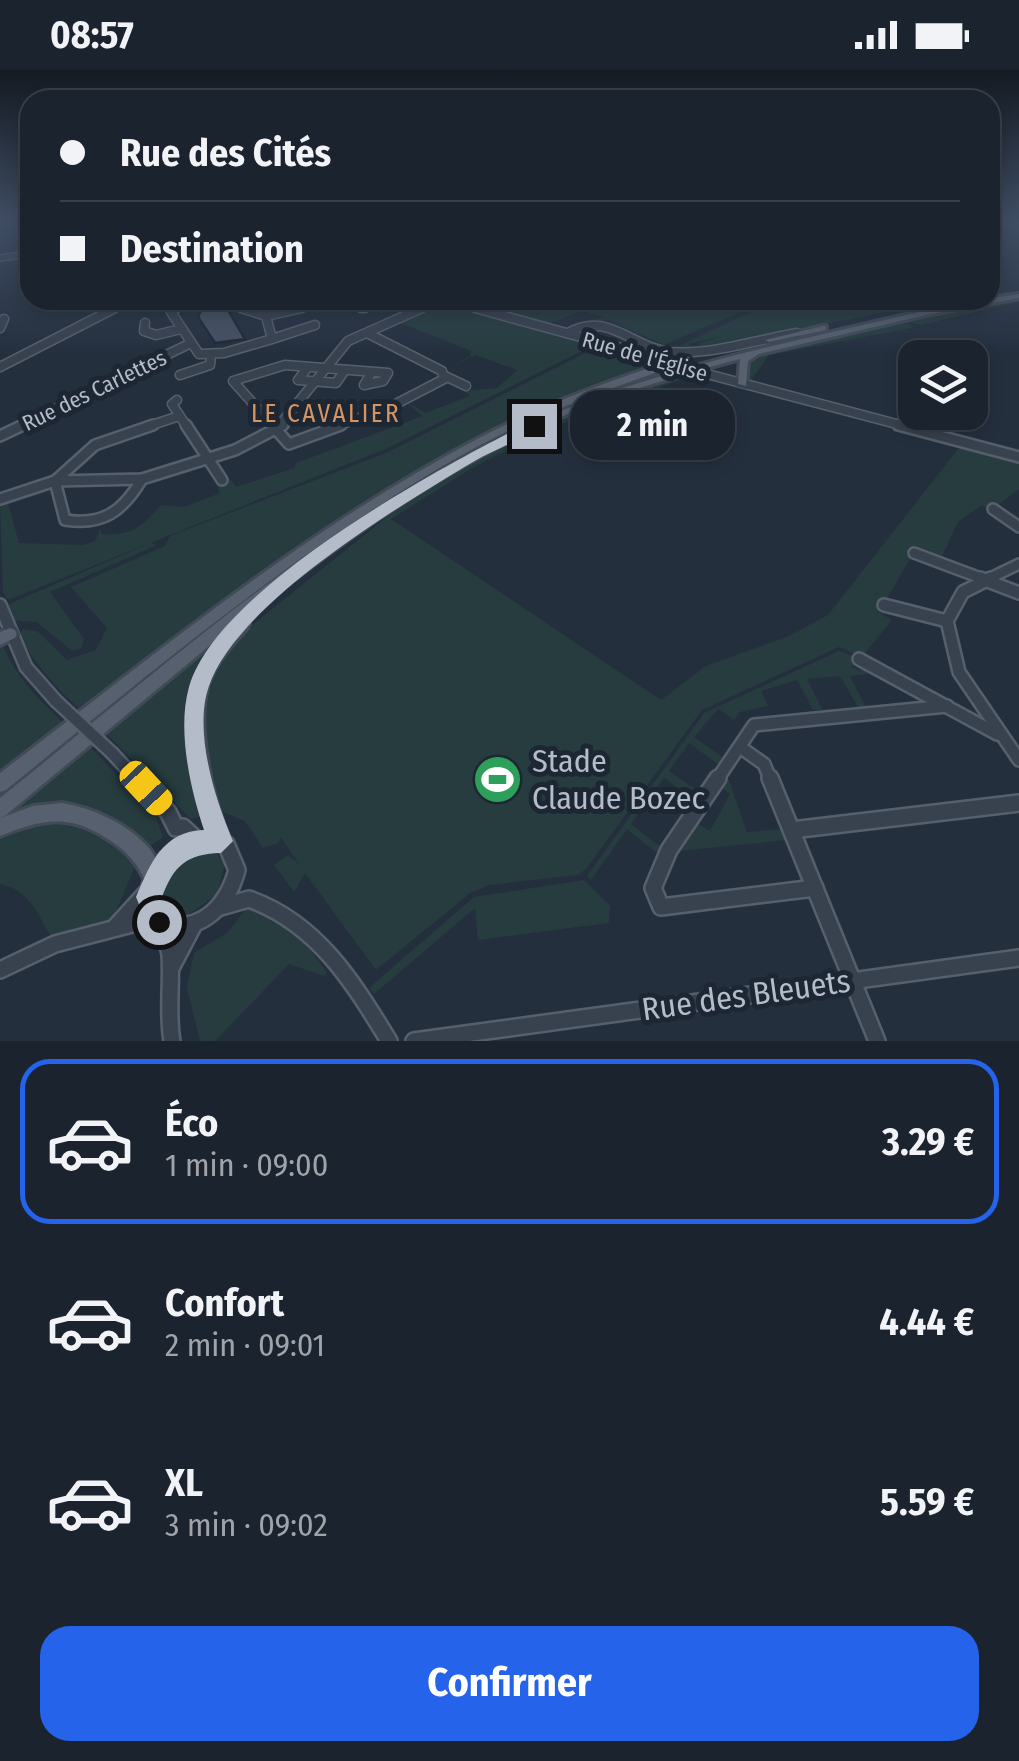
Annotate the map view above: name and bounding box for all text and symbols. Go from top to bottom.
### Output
text: 08:57 [50,12,134,58]
text: Rue des Cités [120,130,331,176]
text: Destination [120,226,304,272]
street label: Rue de l'Église [579,326,711,387]
map controls [898,340,988,430]
button: layers [898,340,988,430]
street label: Rue des Carlettes [18,344,171,437]
callout: 2 min [569,391,734,461]
district label: LE CAVALIER [251,399,401,429]
route end [512,404,557,449]
text: 2 min [617,406,688,444]
place label: Stade Claude Bozec [532,742,705,817]
sports icon: Stade Claude Bozec [471,753,523,805]
car [115,756,177,820]
route start [137,900,182,945]
street label: Rue des Bleuets [639,962,853,1028]
icon: car [45,1097,135,1187]
text: Éco [165,1100,218,1146]
text: 3.29 € [882,1119,974,1165]
text: 1 min · 09:00 [165,1146,328,1184]
icon: car [45,1277,135,1367]
text: Confort [165,1280,284,1326]
text: 4.44 € [879,1299,974,1345]
text: 2 min · 09:01 [165,1326,325,1364]
icon: car [45,1457,135,1547]
text: XL [165,1460,203,1506]
text: 5.59 € [880,1479,974,1525]
text: 3 min · 09:02 [165,1506,328,1544]
button: Confirmer [40,1626,979,1741]

